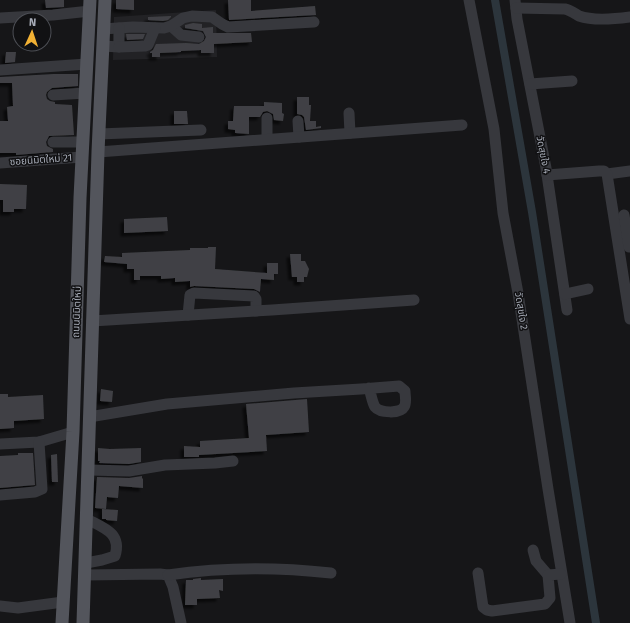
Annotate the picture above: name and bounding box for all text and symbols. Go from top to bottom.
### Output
north arrow [12,12,52,52]
text: N [29,16,36,29]
street label: วัดสุขใจ 4 [533,135,553,176]
street label: ซอยนิมิตใหม่ 21 [9,151,73,168]
street label: ถนนนิมิตใหม่ [69,286,84,338]
street label: วัดสุขใจ 2 [512,291,530,331]

